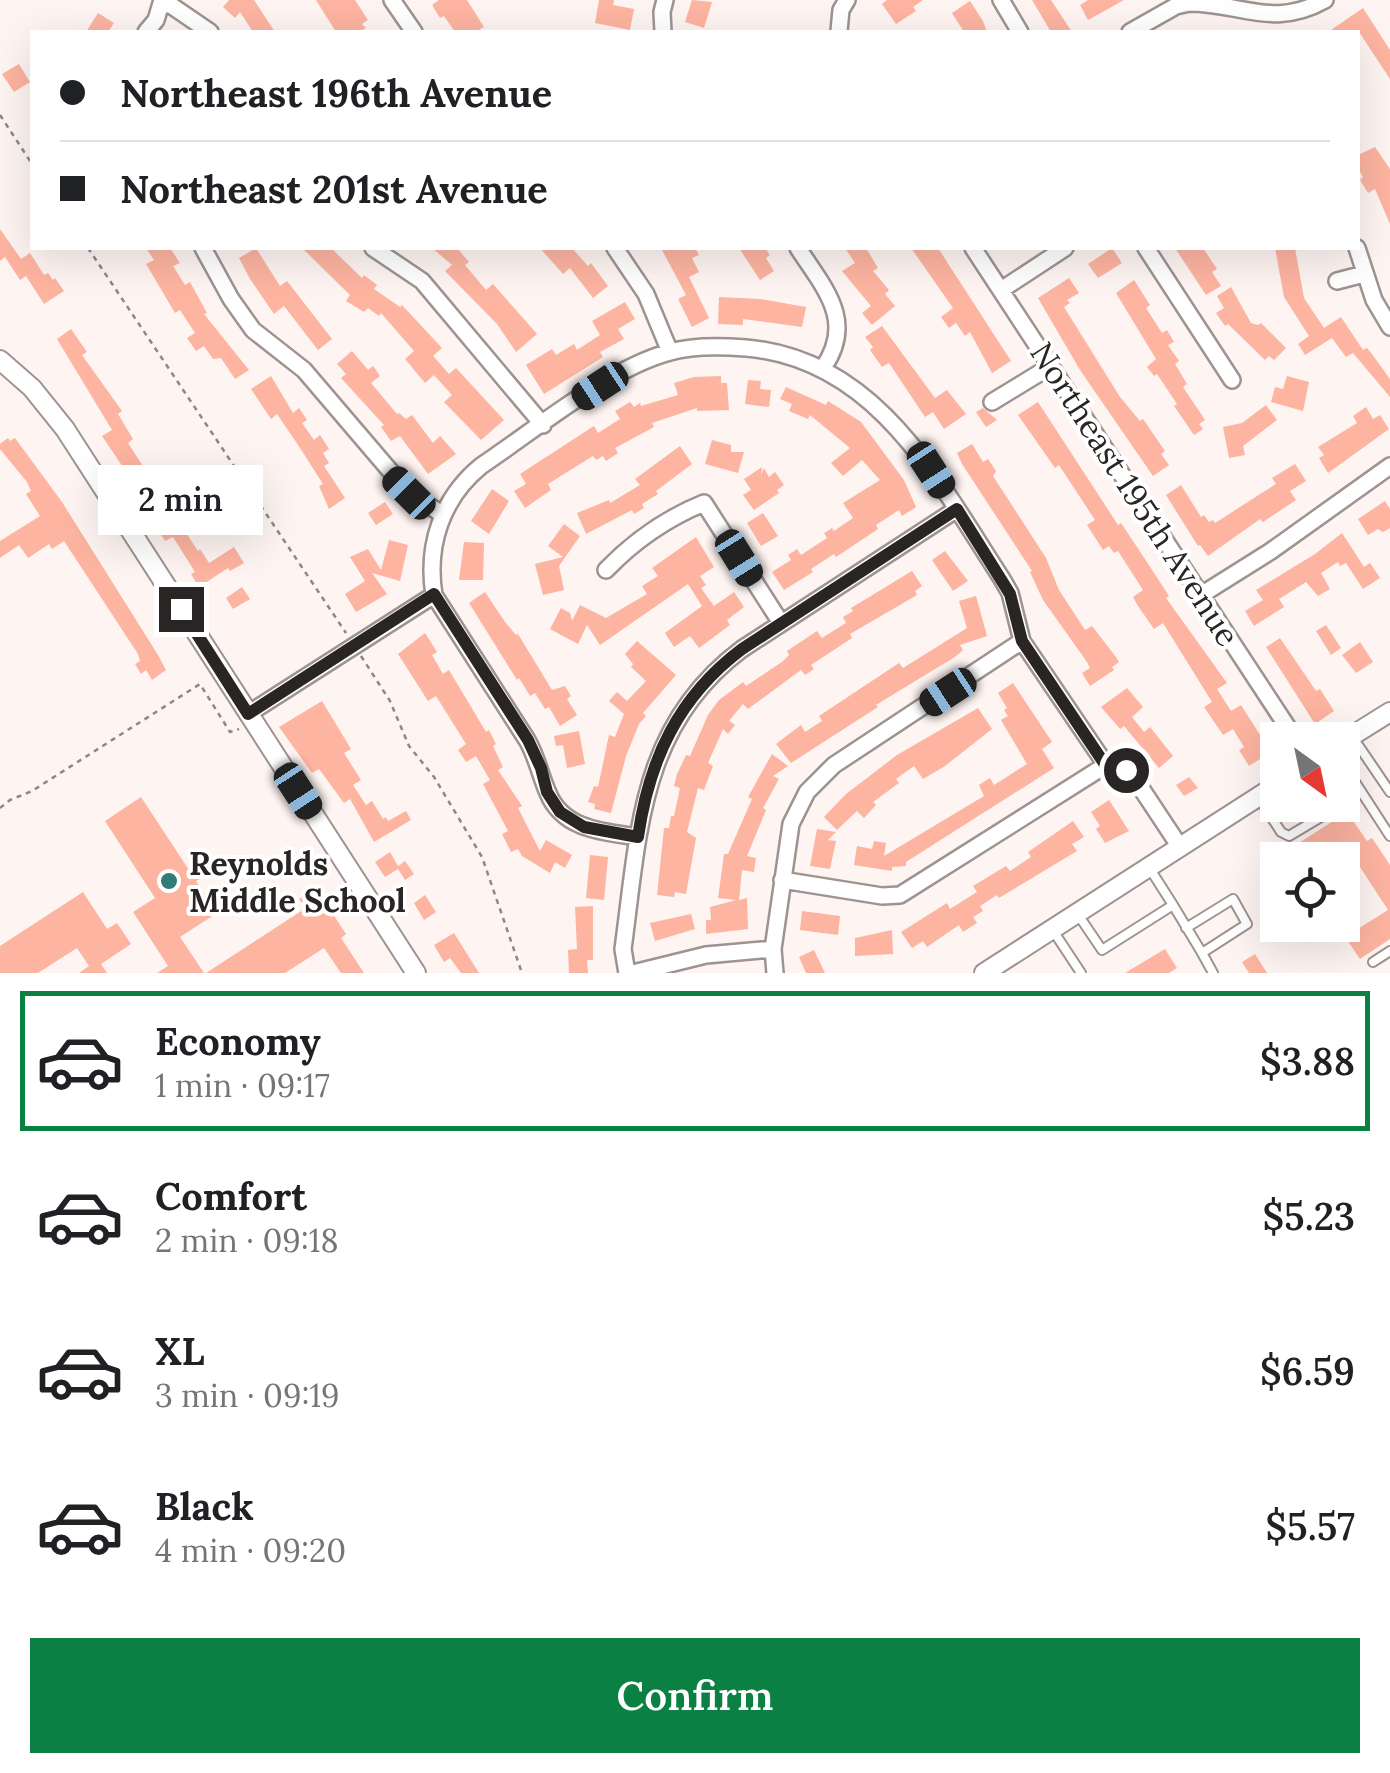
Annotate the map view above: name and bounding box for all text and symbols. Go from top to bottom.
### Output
text: Northeast 196th Avenue [120,69,552,117]
text: Northeast 201st Avenue [120,165,548,213]
street label: Northeast 195th Avenue [1021,334,1249,654]
car [567,357,633,415]
car [902,437,960,503]
car [377,461,441,525]
callout: 2 min [99,464,264,534]
text: 2 min [138,479,223,520]
car [710,525,768,591]
route end [159,587,204,632]
car [915,663,981,721]
north arrow [1260,722,1360,822]
map controls [1260,722,1360,942]
route start [1104,748,1149,793]
car [269,758,327,824]
button: locate [1260,842,1360,942]
place label: Reynolds Middle School [189,843,406,921]
marker: Reynolds Middle School [158,870,180,892]
icon: car [35,1016,125,1106]
text: Economy [155,1017,321,1065]
text: $3.88 [1260,1037,1355,1085]
text: 1 min · 09:17 [155,1065,330,1106]
icon: car [35,1171,125,1261]
text: Comfort [155,1172,307,1220]
text: $5.23 [1262,1192,1355,1240]
text: 2 min · 09:18 [155,1220,338,1261]
icon: car [35,1326,125,1416]
text: XL [155,1327,205,1375]
text: $6.59 [1260,1347,1355,1395]
text: 3 min · 09:19 [155,1375,340,1416]
icon: car [35,1481,125,1571]
text: Black [155,1482,254,1530]
text: $5.57 [1266,1502,1355,1550]
text: 4 min · 09:20 [155,1530,346,1571]
button: Confirm [30,1638,1360,1753]

